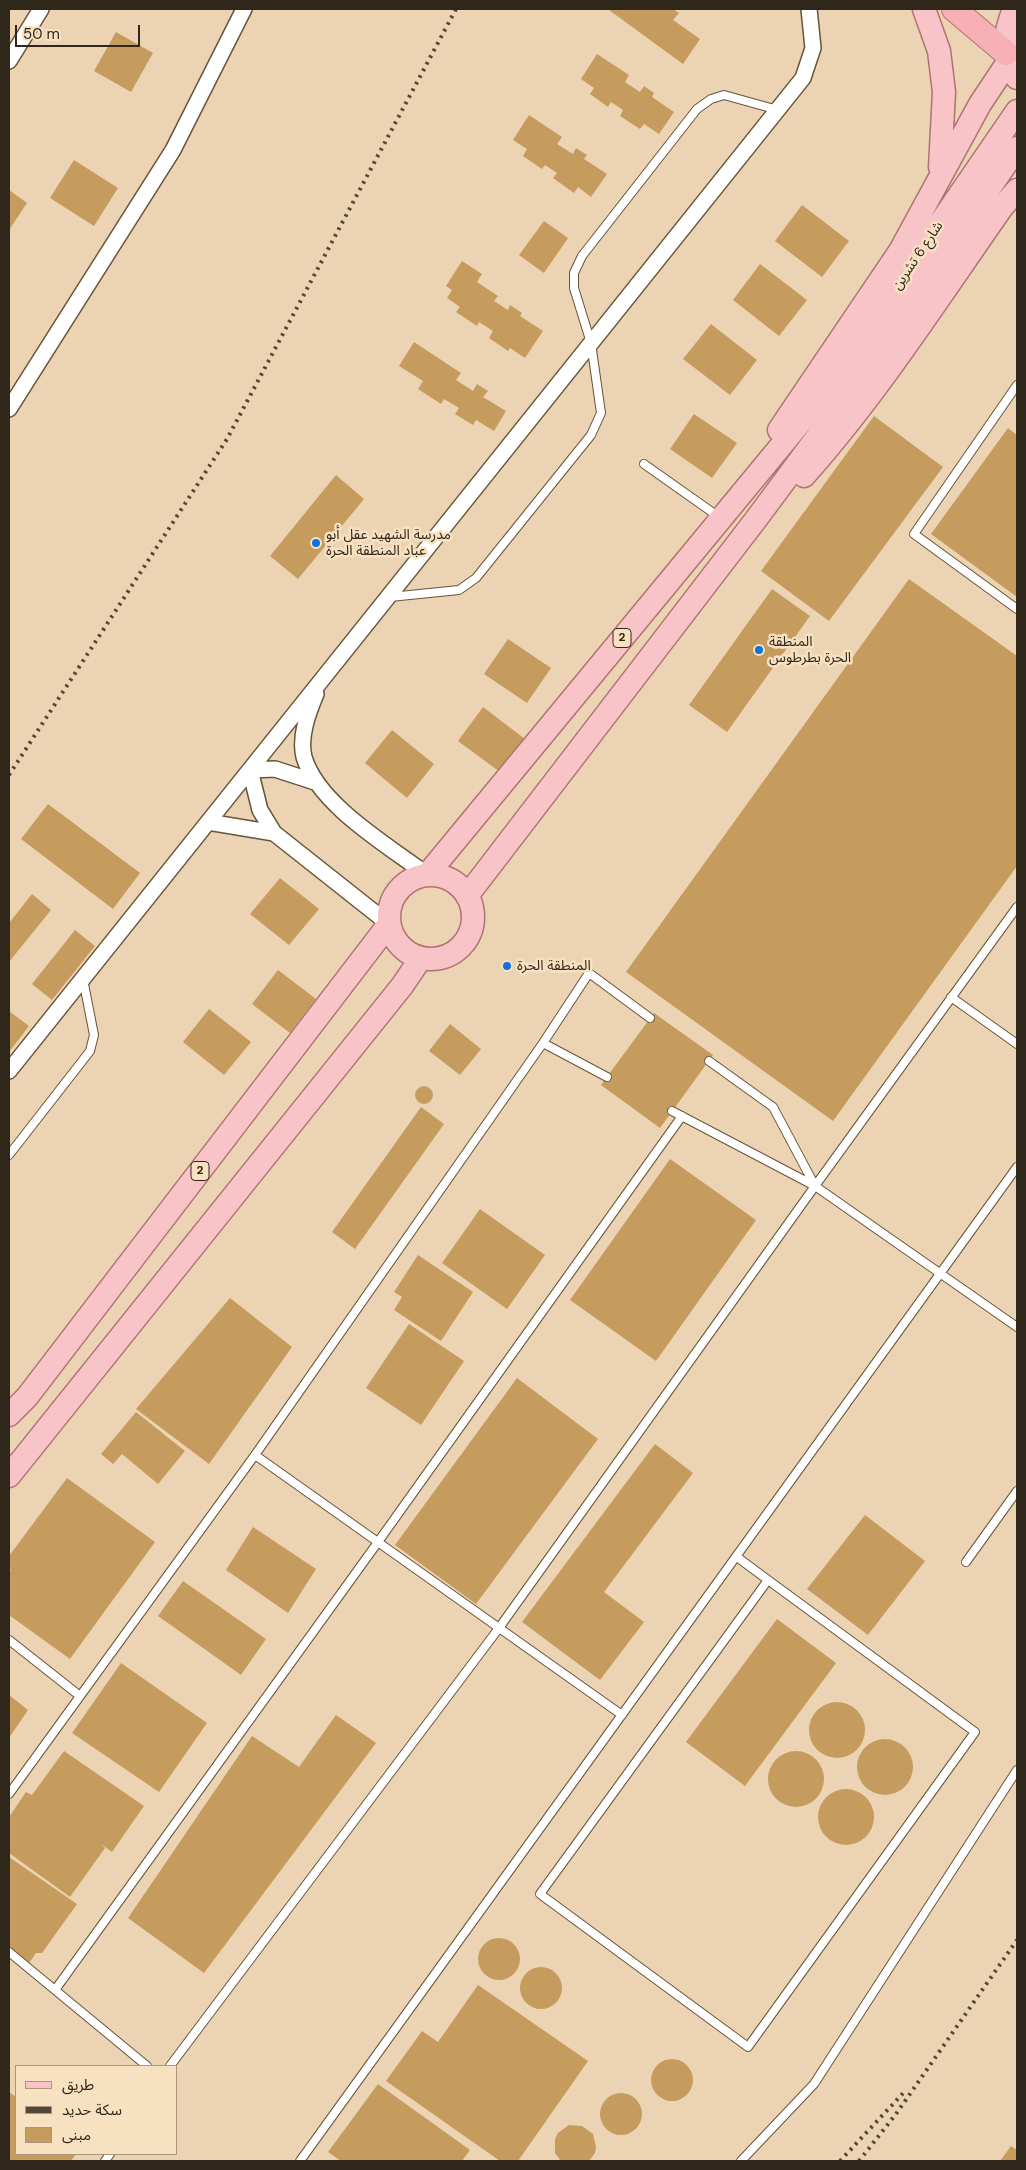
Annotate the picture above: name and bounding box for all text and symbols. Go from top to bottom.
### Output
scale bar [18,15,142,47]
text: 50 m [23,24,60,44]
street label: شارع 6 تشرين [889,218,947,294]
place label: مدرسة الشهيد عقل أبو عباد المنطقة الحرة [326,527,451,560]
marker: مدرسة الشهيد عقل أبو عباد المنطقة الحرة [310,537,322,549]
road number: 2 [613,628,631,648]
place label: المنطقة الحرة بطرطوس [769,634,851,666]
marker: المنطقة الحرة بطرطوس [753,644,765,656]
place label: المنطقة الحرة [517,958,591,974]
marker: المنطقة الحرة [501,960,513,972]
road number: 2 [191,1162,209,1180]
legend [15,2065,178,2155]
text: طريق [62,2075,94,2095]
text: سكة حديد [62,2100,122,2120]
text: مبنى [62,2125,91,2145]

